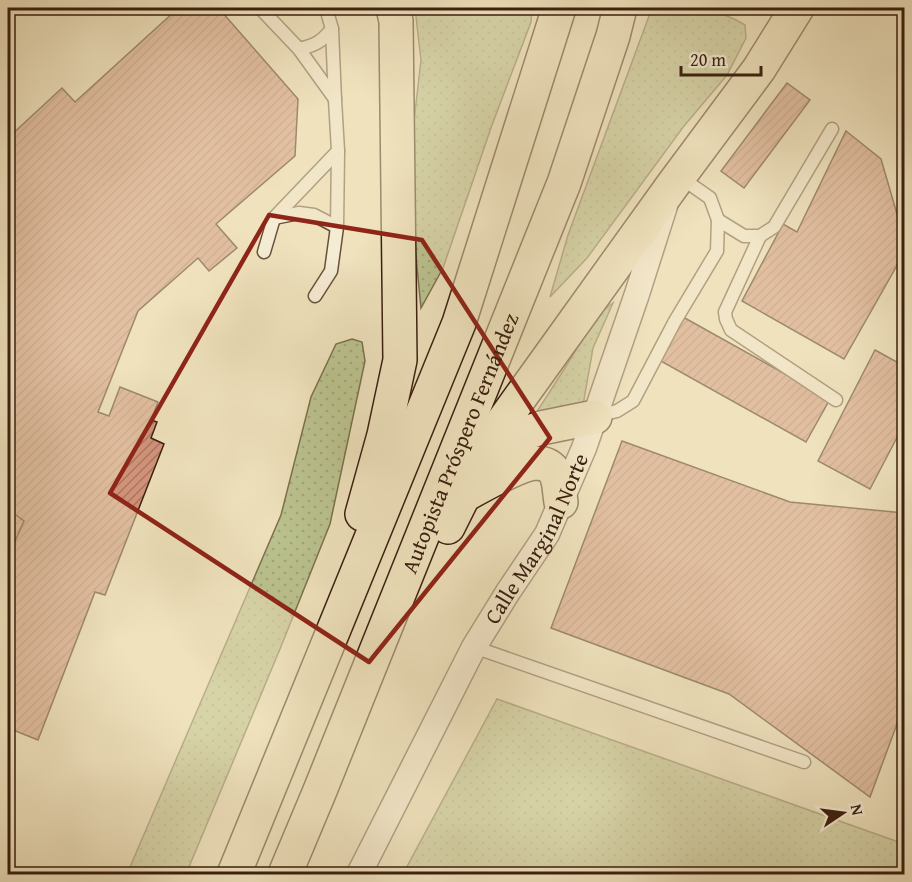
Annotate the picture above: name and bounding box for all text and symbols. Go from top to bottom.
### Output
scale bar [681,39,760,77]
text: 20 m [690,46,726,73]
street label: Autopista Próspero Fernández [393,308,526,578]
street label: Calle Marginal Norte [476,448,596,630]
north arrow [813,783,873,843]
text: N [845,802,871,818]

